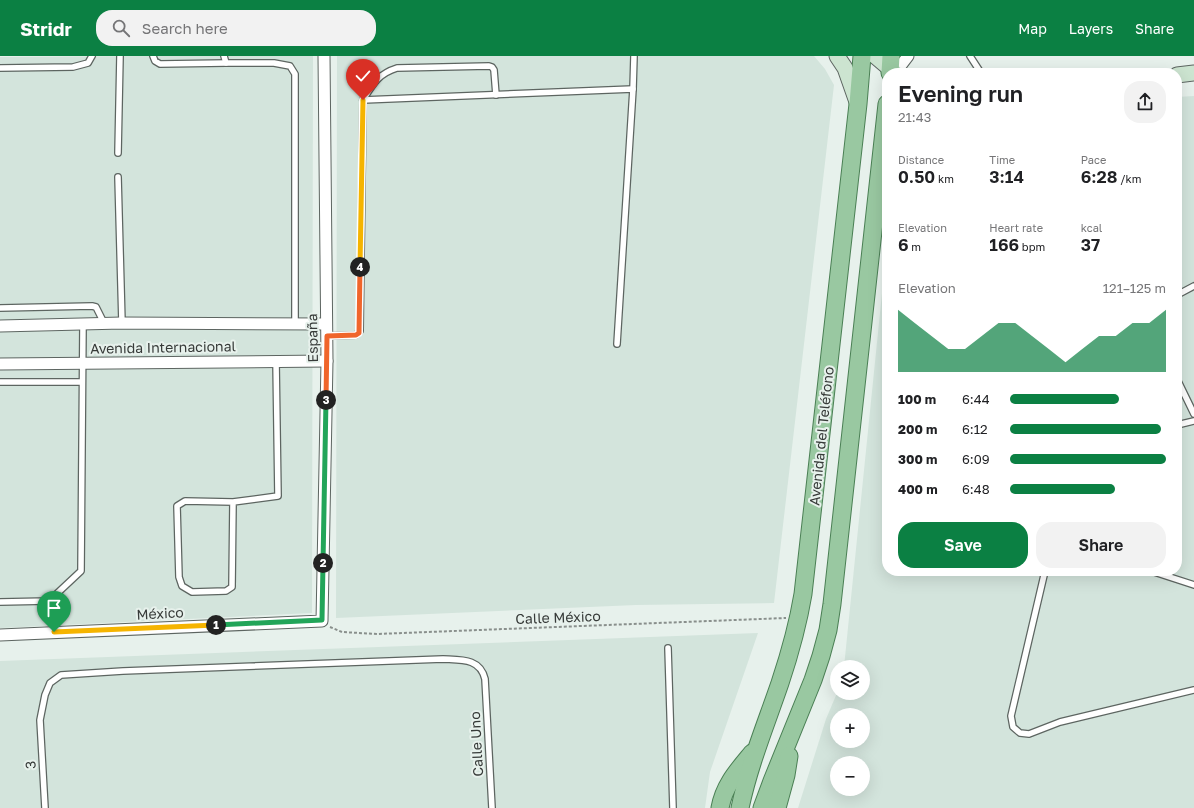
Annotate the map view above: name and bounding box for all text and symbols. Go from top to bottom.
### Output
search box [96,10,376,46]
text: Stridr [20,17,72,40]
icon: search [110,17,132,39]
text: Search here [142,19,228,37]
text: Map [1018,20,1047,37]
text: Layers [1069,20,1113,37]
text: Share [1135,20,1174,37]
pin [346,59,380,100]
icon: check [352,65,374,87]
text: Evening run [898,80,1023,107]
button: share [1124,81,1166,123]
text: 21:43 [898,109,931,125]
text: Distance [898,153,944,166]
text: Time [989,153,1015,166]
text: Pace [1081,153,1106,166]
text: 0.50 [898,166,935,187]
text: 3:14 [989,166,1024,187]
text: 6:28 [1081,166,1117,187]
text: km [935,172,954,185]
text: /km [1117,172,1141,185]
text: Elevation [898,221,947,234]
text: Heart rate [989,221,1043,234]
text: kcal [1081,221,1102,234]
text: 6 [898,234,909,255]
text: 166 [989,234,1019,255]
text: 37 [1081,234,1100,255]
text: m [909,240,921,253]
text: bpm [1019,240,1045,253]
pin: 4 [350,257,370,277]
text: 4 [357,260,363,273]
text: Elevation [898,280,956,296]
text: 121–125 m [1103,280,1166,296]
street label: España [303,313,321,363]
street label: Avenida Internacional [90,337,236,357]
street label: Avenida del Teléfono [805,366,837,506]
pin: 3 [316,390,336,410]
text: 100 m [898,391,936,407]
text: 6:44 [962,391,990,407]
text: 3 [323,393,329,406]
text: 200 m [898,421,937,437]
text: 6:12 [962,421,988,437]
text: 300 m [898,451,937,467]
text: 6:09 [962,451,990,467]
text: 400 m [898,481,938,497]
text: 6:48 [962,481,990,497]
button: Save [898,522,1028,568]
button: Share [1036,522,1166,568]
pin: 2 [313,553,333,573]
text: 2 [320,556,326,569]
pin [37,591,71,632]
icon: arrive [43,597,65,619]
street label: México [136,603,184,623]
street label: Calle México [515,607,601,627]
pin: 1 [206,615,226,635]
text: 1 [213,618,219,631]
map controls [830,660,870,796]
button: layers [830,660,870,700]
button: + [830,708,870,748]
street label: Calle Uno [466,711,486,777]
button: − [830,756,870,796]
street label: 3 [21,760,39,770]

